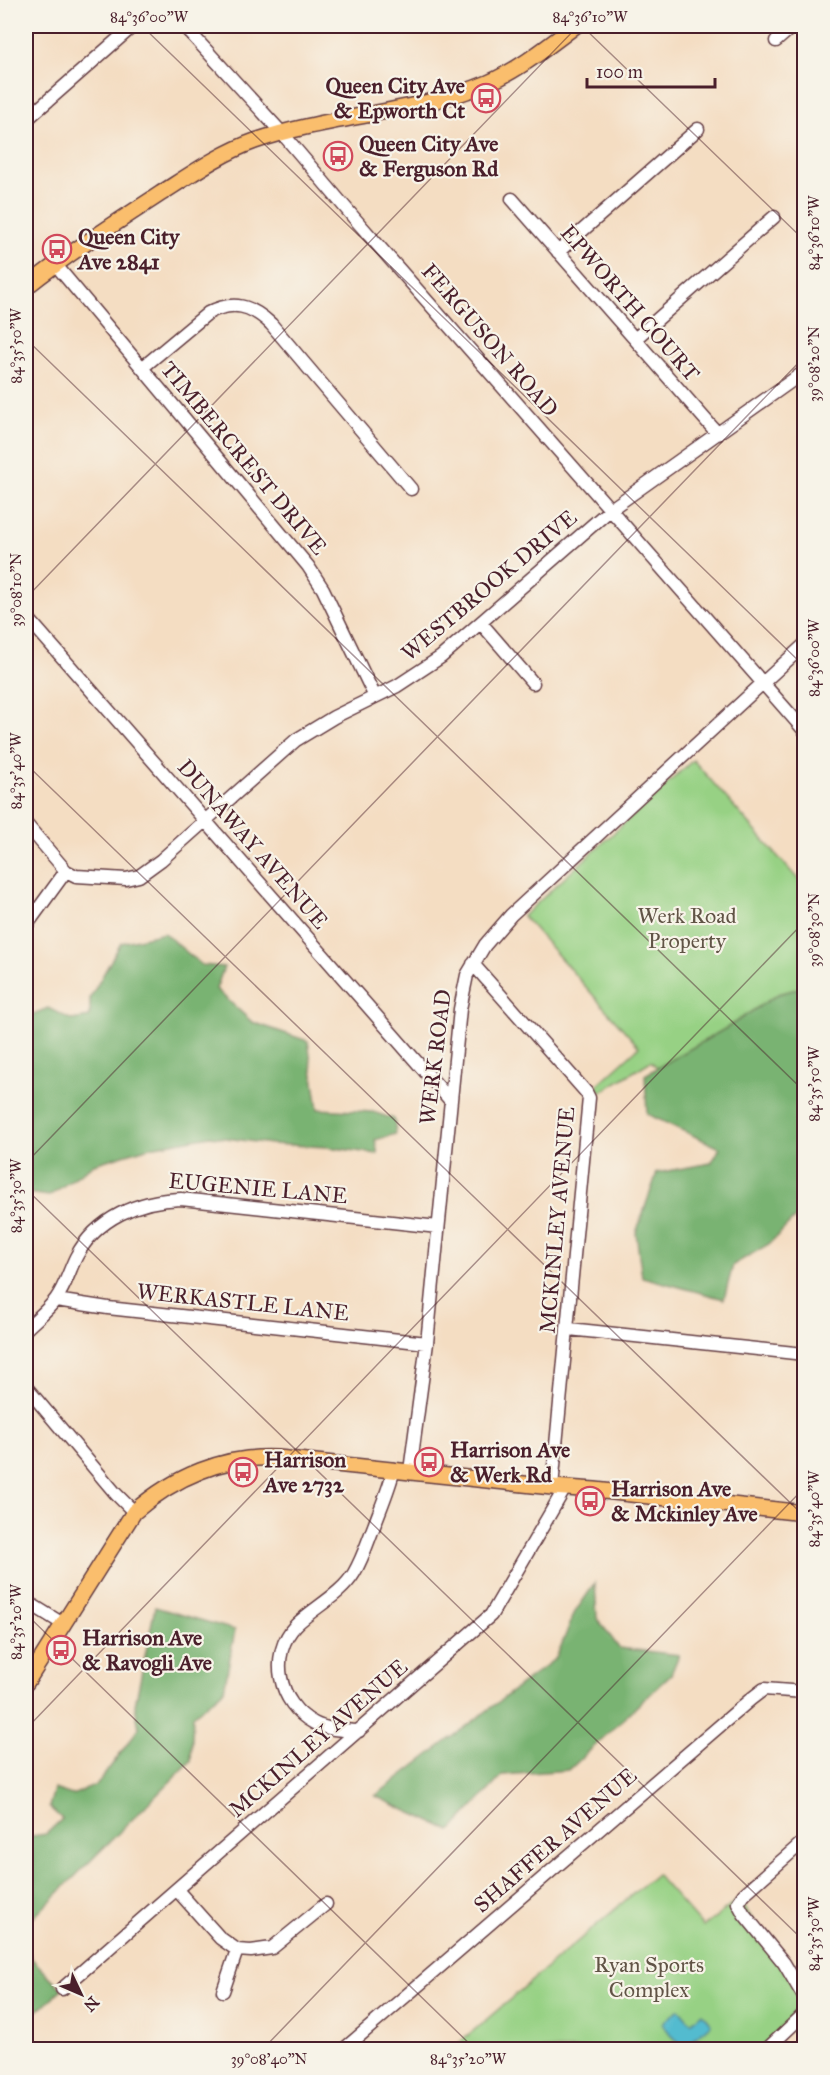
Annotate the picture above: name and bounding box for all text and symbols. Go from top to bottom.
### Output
text: 84°36'00"W [110,8,189,26]
text: 84°36'10"W [553,8,628,26]
scale bar [587,51,714,89]
text: 100 m [596,61,643,83]
place label: Queen City Ave & Epworth Ct [326,72,465,124]
bus stop icon: Queen City Ave & Epworth Ct [470,82,502,114]
place label: Queen City Ave & Ferguson Rd [359,130,499,182]
bus stop icon: Queen City Ave & Ferguson Rd [322,140,354,172]
text: 84°36'10"W [805,195,823,271]
street label: EPWORTH COURT [555,219,705,387]
place label: Queen City Ave 2841 [76,223,181,275]
bus stop icon: Queen City Ave 2841 [41,233,73,265]
street label: FERGUSON ROAD [416,258,564,422]
text: 84°35'50"W [7,308,25,384]
text: 39°08'20"N [805,326,823,402]
street label: TIMBERCREST DRIVE [155,356,333,560]
street label: WESTBROOK DRIVE [396,504,582,666]
text: 39°08'10"N [7,553,25,627]
text: 84°36'00"W [805,618,823,697]
text: 84°35'40"W [7,732,25,809]
street label: DUNAWAY AVENUE [172,754,334,934]
text: 39°08'30"N [805,893,823,967]
park label: Werk Road Property [637,902,737,954]
street label: WERK ROAD [413,988,457,1126]
text: 84°35'50"W [805,1046,823,1122]
street label: MCKINLEY AVENUE [534,1105,580,1335]
text: 84°35'30"W [7,1158,25,1233]
street label: EUGENIE LANE [168,1167,349,1209]
street label: WERKASTLE LANE [136,1277,351,1327]
place label: Harrison Ave & Werk Rd [450,1436,570,1488]
place label: Harrison Ave 2732 [262,1446,346,1498]
bus stop icon: Harrison Ave & Werk Rd [413,1446,445,1478]
bus stop icon: Harrison Ave 2732 [227,1456,259,1488]
text: 84°35'40"W [805,1470,823,1547]
place label: Harrison Ave & Mckinley Ave [611,1475,758,1527]
bus stop icon: Harrison Ave & Mckinley Ave [574,1485,606,1517]
text: 84°35'20"W [7,1583,25,1660]
place label: Harrison Ave & Ravogli Ave [82,1624,212,1676]
bus stop icon: Harrison Ave & Ravogli Ave [45,1634,77,1666]
street label: MCKINLEY AVENUE [223,1653,413,1823]
street label: SHAFFER AVENUE [468,1762,642,1918]
text: 84°35'30"W [805,1896,823,1971]
park label: Ryan Sports Complex [594,1951,704,2003]
north arrow [51,1964,111,2024]
text: N [80,1993,103,2016]
text: 39°08'40"N [231,2050,308,2068]
text: 84°35'20"W [430,2050,507,2068]

